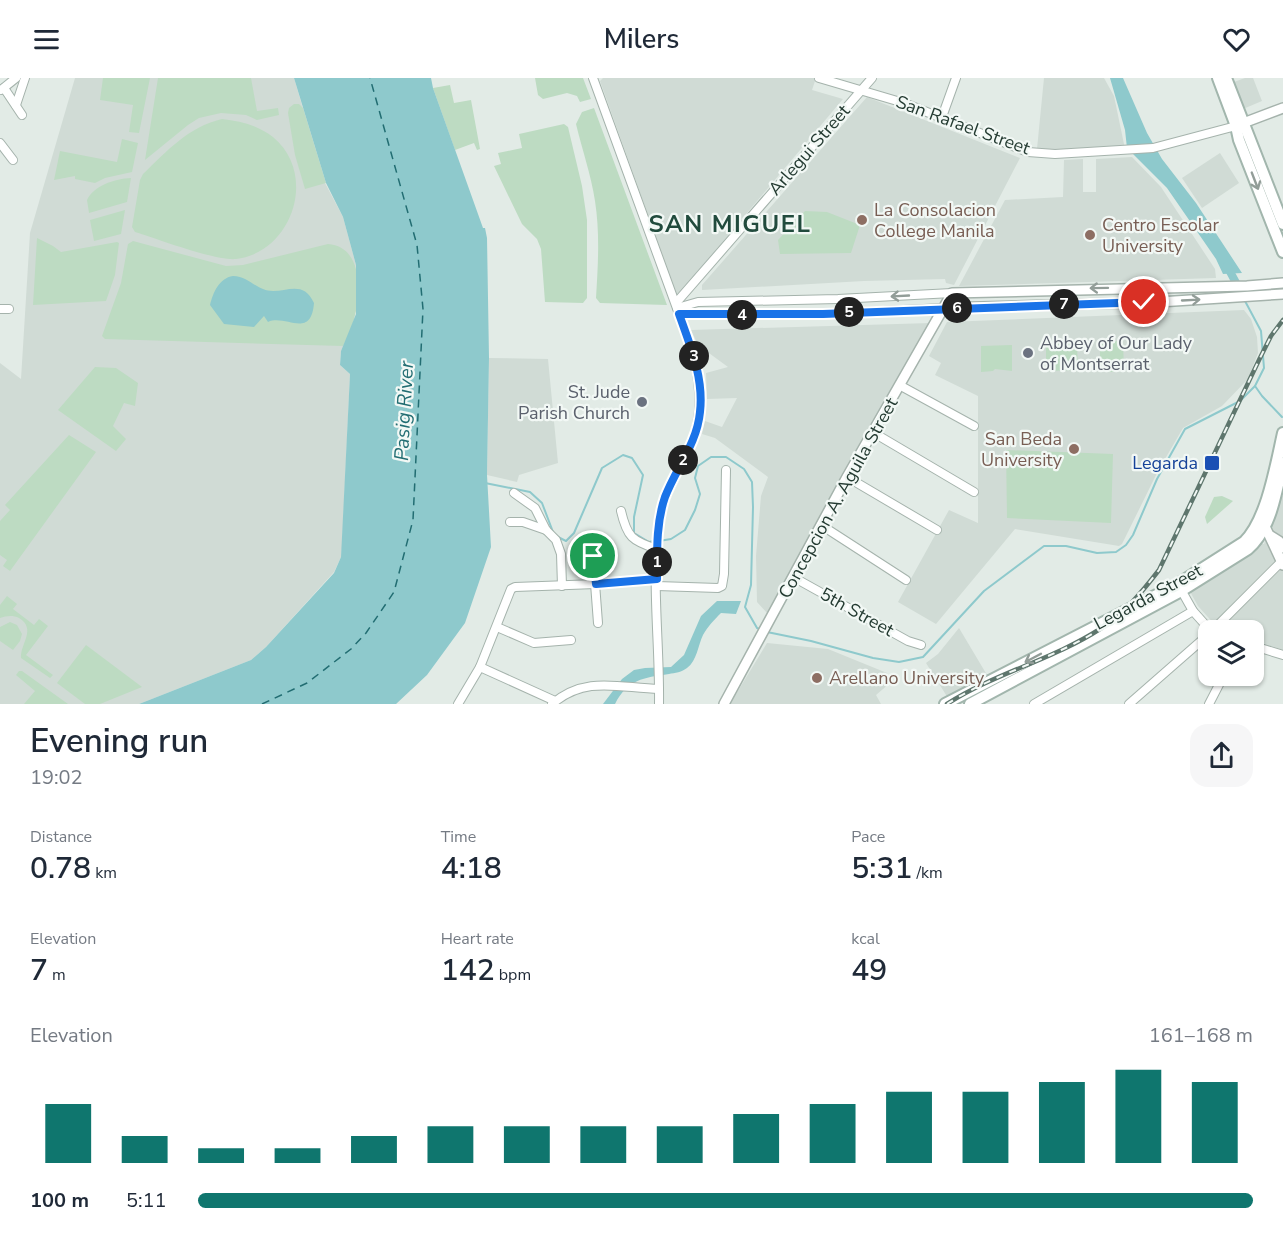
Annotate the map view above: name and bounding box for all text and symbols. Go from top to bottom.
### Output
text: Milers [604,21,679,58]
icon: menu [30,23,63,56]
icon: heart [1220,23,1253,56]
street label: San Rafael Street [893,90,1034,161]
street label: Arlegui Street [763,99,856,200]
one-way arrow [1250,171,1261,190]
place label: La Consolacion College Manila [874,198,996,243]
district label: SAN MIGUEL [648,208,812,240]
marker: La Consolacion College Manila [855,213,869,227]
place label: Centro Escolar University [1102,213,1220,258]
marker: Centro Escolar University [1083,228,1097,242]
pin [1118,276,1169,327]
one-way arrow [1089,283,1109,294]
icon: check [1127,285,1160,318]
pin: 7 [1049,289,1079,319]
one-way arrow [890,290,910,301]
pin: 6 [942,293,972,323]
text: 7 [1059,293,1069,315]
one-way arrow [1180,295,1200,306]
pin: 5 [834,297,864,327]
text: 6 [952,297,962,319]
pin: 4 [727,300,757,330]
text: 5 [844,301,854,323]
text: 4 [737,304,747,326]
place label: Abbey of Our Lady of Montserrat [1040,331,1193,376]
pin: 3 [679,341,709,371]
text: 3 [689,345,699,367]
marker: Abbey of Our Lady of Montserrat [1021,346,1035,360]
water label: Pasig River [388,360,420,462]
place label: St. Jude Parish Church [518,380,630,425]
street label: Concepcion A. Aguila Street [773,393,904,603]
marker: St. Jude Parish Church [635,395,649,409]
place label: San Beda University [981,427,1063,472]
marker: San Beda University [1067,442,1081,456]
pin: 2 [668,445,698,475]
text: 2 [678,449,688,471]
place label: Legarda [1132,451,1198,475]
marker: Legarda [1203,454,1221,472]
pin [567,530,618,581]
icon: arrive [576,539,609,572]
pin: 1 [642,547,672,577]
text: 1 [652,551,662,573]
street label: Legarda Street [1090,558,1207,636]
street label: 5th Street [816,582,899,642]
map controls [1198,620,1264,686]
button: layers [1198,620,1264,686]
one-way arrow [1024,653,1042,664]
place label: Arellano University [829,666,985,690]
marker: Arellano University [810,671,824,685]
text: Evening run [30,719,208,764]
button: share [1190,724,1253,787]
text: 19:02 [30,764,83,791]
text: Distance [30,826,92,848]
text: Time [441,826,476,848]
text: Pace [851,826,885,848]
text: 0.78 [30,848,91,889]
text: 4:18 [441,848,502,889]
text: 5:31 [851,848,912,889]
text: km [91,862,117,884]
text: /km [912,862,943,884]
text: Elevation [30,928,96,950]
text: Heart rate [441,928,514,950]
text: kcal [851,928,880,950]
text: 7 [30,950,48,991]
text: 142 [441,950,495,991]
text: 49 [851,950,887,991]
text: m [48,964,66,986]
text: bpm [495,964,531,986]
text: Elevation [30,1022,113,1049]
text: 161–168 m [1149,1022,1253,1049]
text: 100 m [30,1187,89,1214]
text: 5:11 [126,1187,167,1214]

